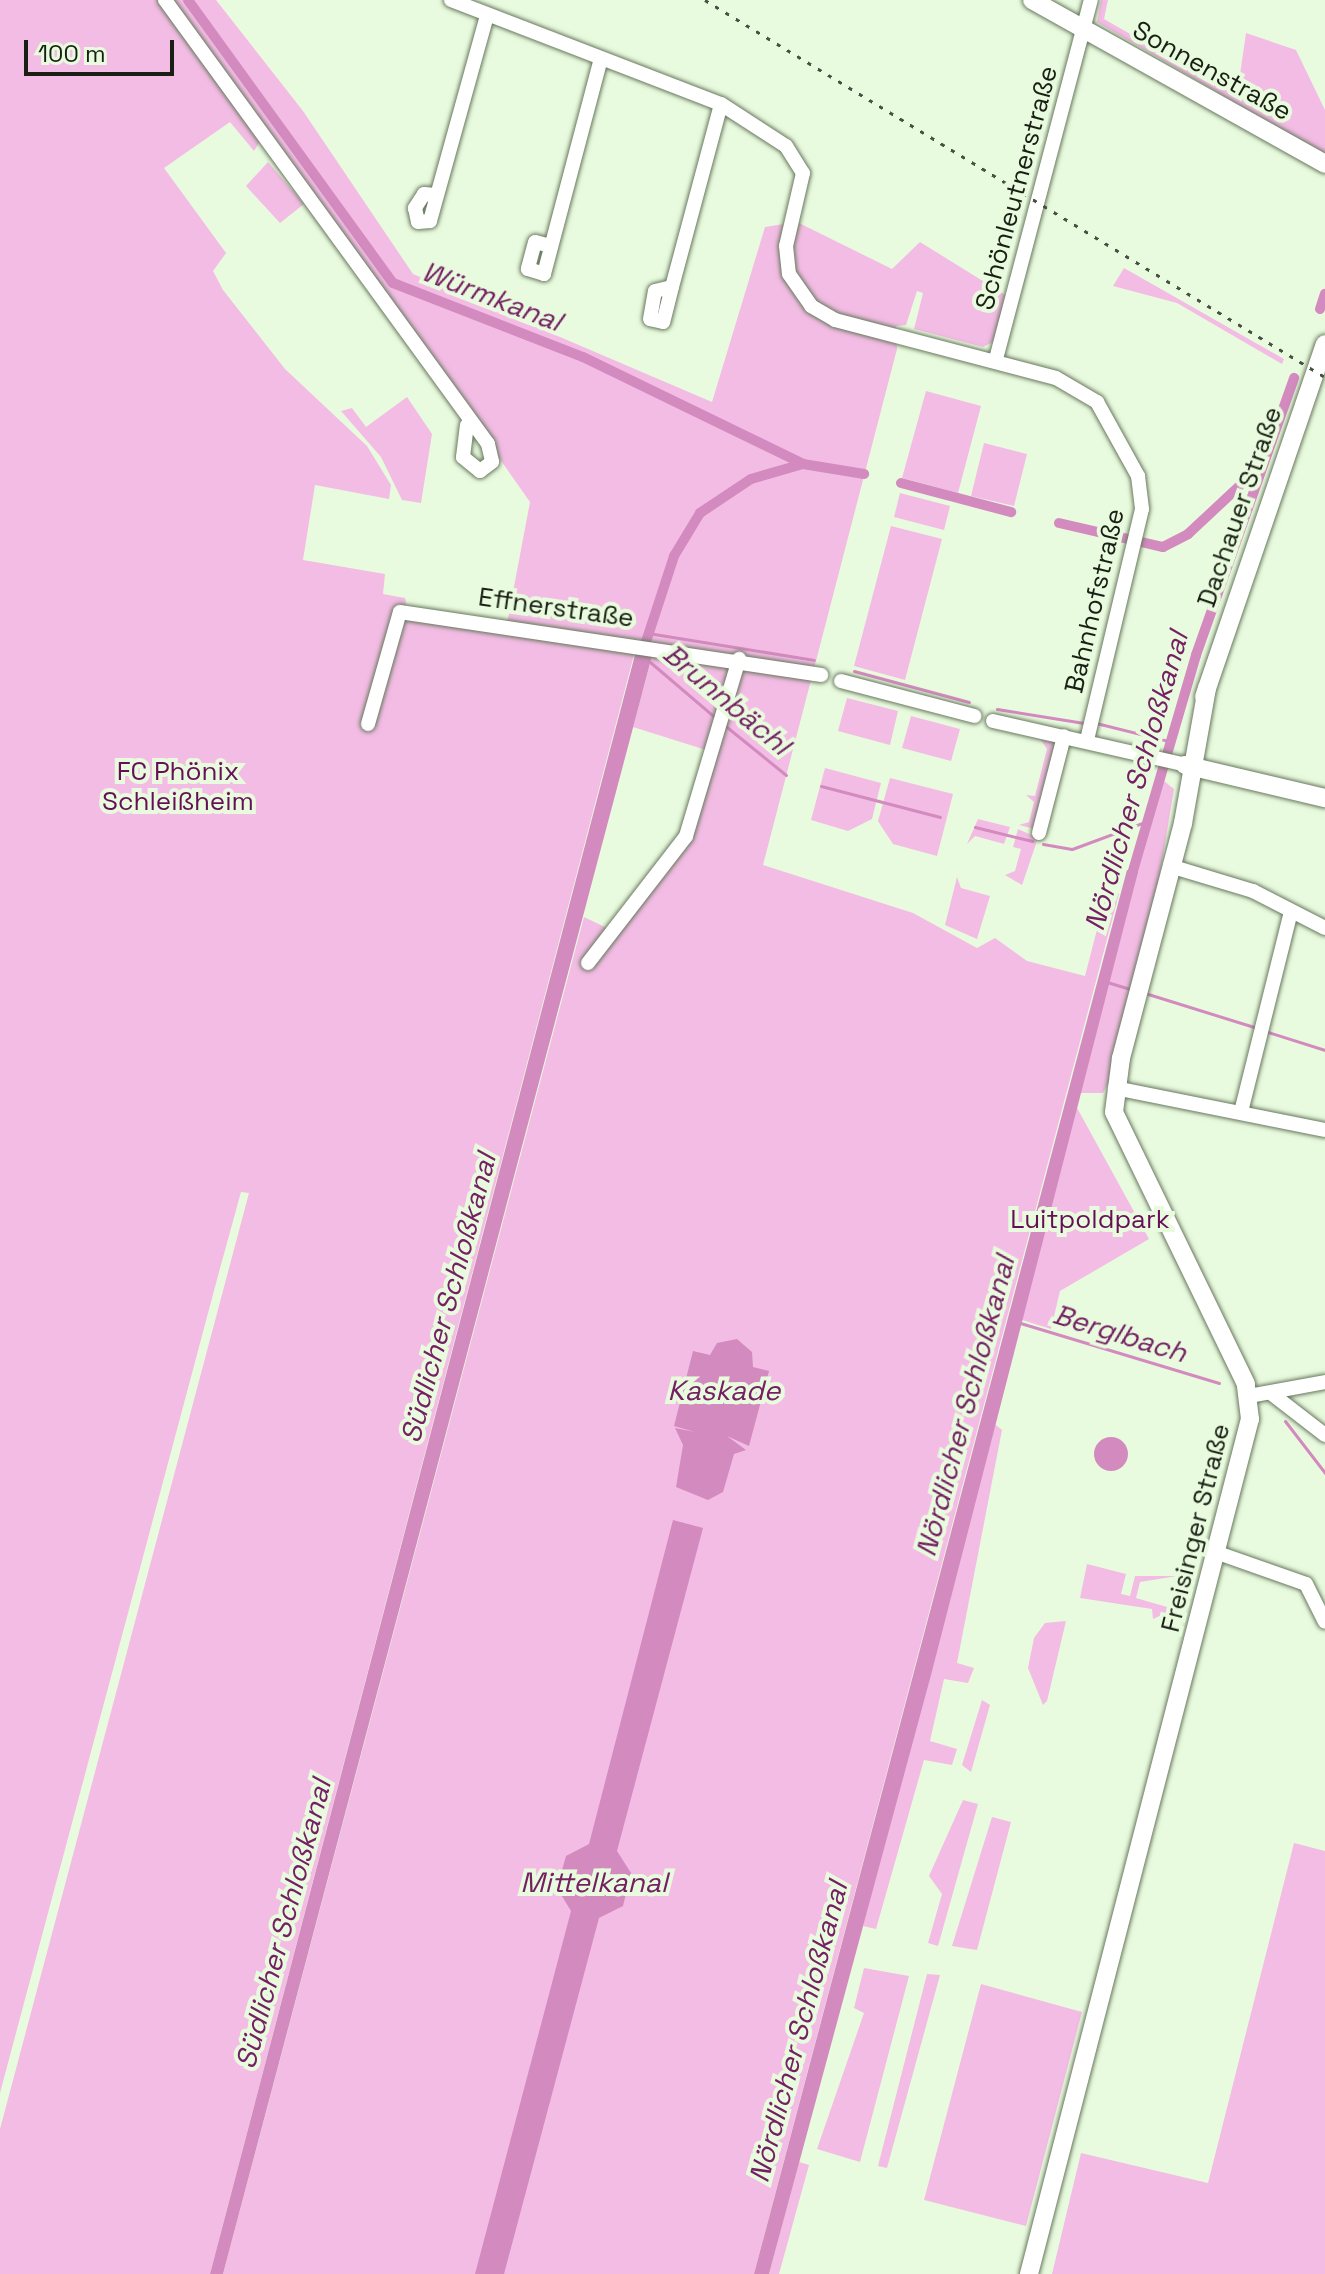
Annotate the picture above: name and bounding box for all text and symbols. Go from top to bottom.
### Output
street label: Sonnenstraße [1127,15,1297,127]
scale bar [28,24,178,74]
text: 100 m [38,38,106,69]
street label: Schönleutnerstraße [969,63,1065,313]
water label: Würmkanal [417,254,567,338]
street label: Dachauer Straße [1191,403,1289,611]
street label: Bahnhofstraße [1059,506,1131,696]
street label: Effnerstraße [476,582,636,634]
water label: Nördlicher Schloßkanal [1077,628,1195,934]
water label: Brunnbächl [657,636,797,762]
park label: FC Phönix Schleißheim [102,756,254,818]
water label: Südlicher Schloßkanal [393,1150,503,1446]
park label: Luitpoldpark [1010,1204,1170,1236]
water label: Nördlicher Schloßkanal [909,1252,1021,1560]
water label: Berglbach [1049,1297,1191,1369]
water label: Kaskade [668,1373,780,1407]
street label: Freisinger Straße [1155,1421,1237,1635]
water label: Südlicher Schloßkanal [228,1776,338,2072]
water label: Mittelkanal [520,1865,668,1899]
water label: Nördlicher Schloßkanal [742,1878,854,2186]

